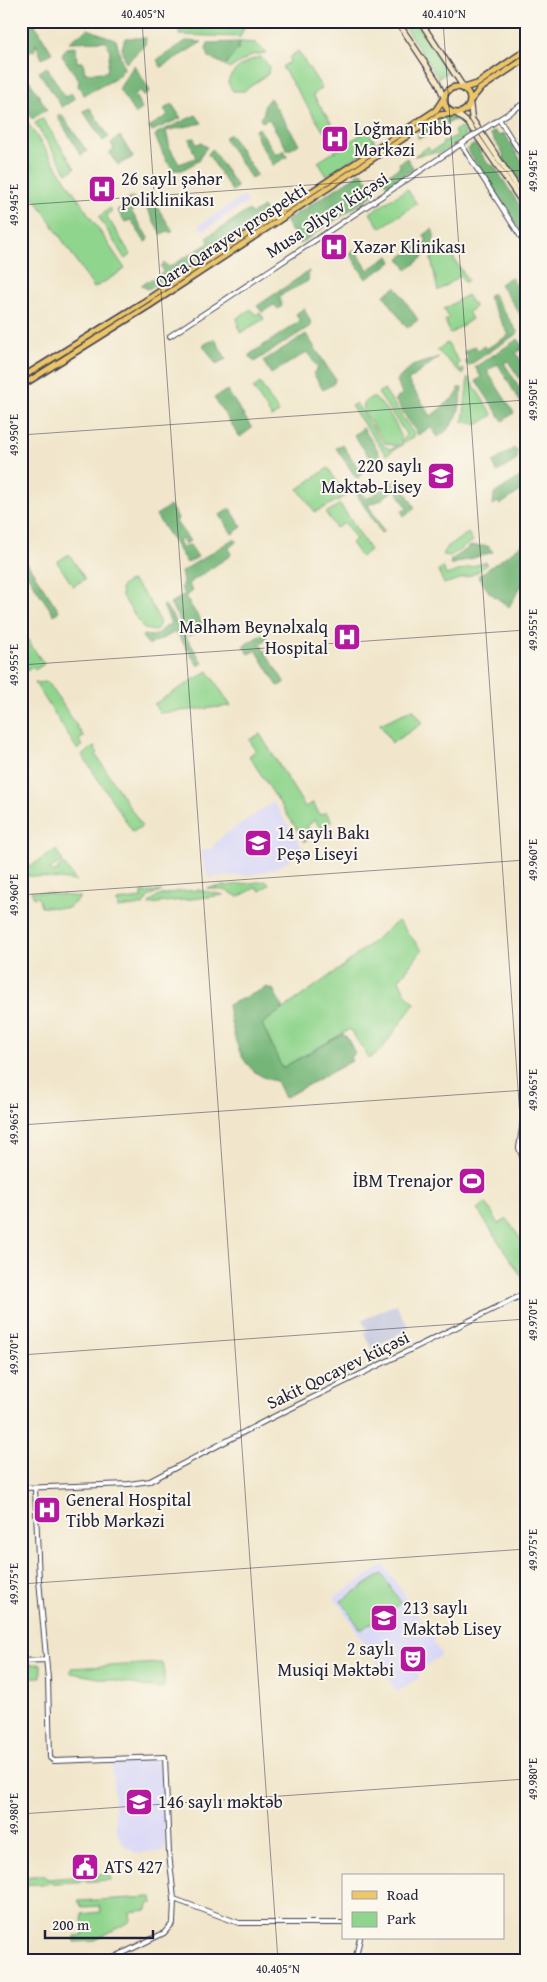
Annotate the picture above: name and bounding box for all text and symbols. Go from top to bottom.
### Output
text: 40.405°N [121,5,165,22]
text: 40.410°N [422,5,466,22]
place label: Loğman Tibb Mərkəzi [354,115,452,163]
hospital icon: Loğman Tibb Mərkəzi [320,124,350,154]
text: 49.945°E [524,150,541,192]
place label: 26 saylı şəhər poliklinikası [121,165,223,213]
street label: Musa Əliyev küçəsi [260,165,393,264]
hospital icon: 26 saylı şəhər poliklinikası [87,174,117,204]
street label: Qara Qarayev prospekti [149,176,312,295]
text: 49.945°E [5,184,22,226]
hospital icon: Xəzər Klinikası [319,232,349,262]
place label: Xəzər Klinikası [353,233,466,260]
text: 49.950°E [524,379,541,421]
text: 49.950°E [5,414,22,456]
place label: 220 saylı Məktəb-Lisey [321,452,422,500]
school or university icon: 220 saylı Məktəb-Lisey [426,461,456,491]
text: 49.955°E [524,609,541,651]
place label: Məlhəm Beynəlxalq Hospital [179,613,329,661]
hospital icon: Məlhəm Beynəlxalq Hospital [332,622,362,652]
text: 49.955°E [5,644,22,686]
place label: 14 saylı Bakı Peşə Liseyi [277,819,370,867]
school or university icon: 14 saylı Bakı Peşə Liseyi [243,828,273,858]
text: 49.960°E [524,839,541,881]
text: 49.960°E [5,874,22,916]
text: 49.965°E [524,1069,541,1111]
text: 49.965°E [5,1103,22,1145]
sports icon: İBM Trenajor [457,1166,487,1196]
place label: İBM Trenajor [353,1167,454,1194]
text: 49.970°E [524,1299,541,1341]
street label: Sakit Qocayev küçəsi [262,1323,414,1416]
text: 49.970°E [5,1333,22,1375]
place label: General Hospital Tibb Mərkəzi [66,1486,191,1534]
hospital icon: General Hospital Tibb Mərkəzi [32,1495,62,1525]
text: 49.975°E [524,1529,541,1571]
text: 49.975°E [5,1563,22,1605]
place label: 213 saylı Məktəb Lisey [403,1594,502,1642]
school or university icon: 213 saylı Məktəb Lisey [369,1603,399,1633]
place label: 2 saylı Musiqi Məktəbi [277,1635,394,1683]
theatre icon: 2 saylı Musiqi Məktəbi [398,1644,428,1674]
text: 49.980°E [524,1758,541,1800]
school or university icon: 146 saylı məktəb [124,1787,154,1817]
place label: 146 saylı məktəb [158,1788,283,1815]
text: 49.980°E [5,1793,22,1835]
public building icon: ATS 427 [70,1852,100,1882]
place label: ATS 427 [104,1853,163,1880]
legend [342,1874,504,1940]
text: Road [387,1884,418,1905]
scale bar [45,1907,152,1939]
text: Park [387,1908,416,1929]
text: 200 m [52,1914,90,1935]
text: 40.405°N [256,1960,300,1977]

